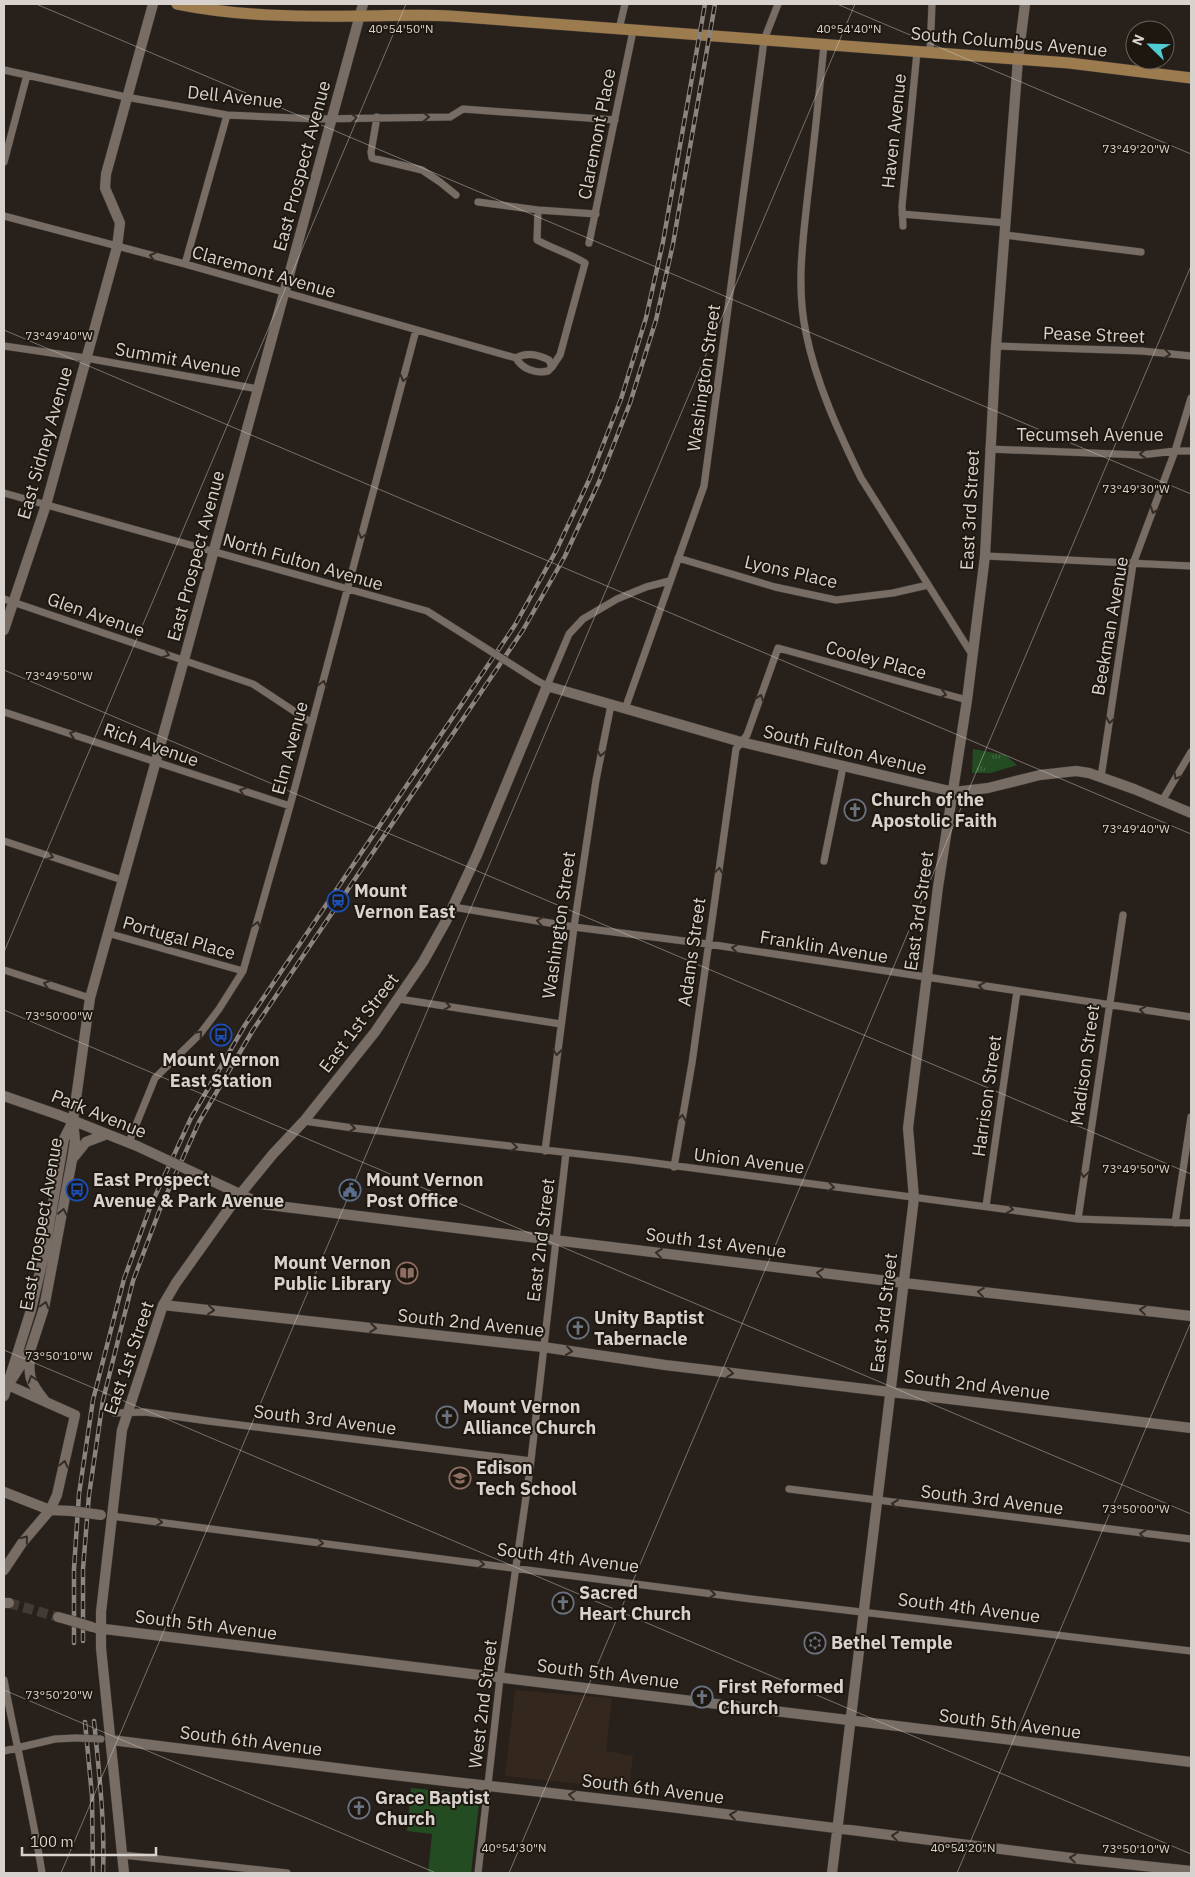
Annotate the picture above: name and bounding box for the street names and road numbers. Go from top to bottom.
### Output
street label: South Columbus Avenue [910,21,1108,62]
street label: Claremont Place [573,66,620,201]
street label: Haven Avenue [876,72,911,190]
street label: East Prospect Avenue [268,78,335,254]
street label: Dell Avenue [186,80,284,113]
street label: Claremont Avenue [189,240,339,303]
street label: Washington Street [682,303,725,453]
street label: Pease Street [1042,321,1146,348]
street label: Summit Avenue [113,337,243,382]
street label: East Sidney Avenue [12,364,77,522]
street label: Tecumseh Avenue [1016,423,1164,446]
street label: East 3rd Street [955,449,984,571]
street label: East Prospect Avenue [162,468,229,644]
street label: North Fulton Avenue [220,528,386,595]
street label: Lyons Place [742,550,840,593]
street label: Beekman Avenue [1086,554,1133,697]
street label: Glen Avenue [44,587,148,642]
street label: Cooley Place [823,635,929,684]
street label: Elm Avenue [266,699,313,797]
street label: Rich Avenue [100,717,202,772]
street label: South Fulton Avenue [761,720,929,780]
street label: Washington Street [537,850,580,1000]
street label: East 3rd Street [899,850,938,972]
street label: Adams Street [672,896,711,1008]
street label: Portugal Place [120,910,238,965]
street label: Franklin Avenue [758,925,890,968]
street label: East 1st Street [314,968,404,1077]
street label: Madison Street [1065,1003,1104,1127]
street label: Harrison Street [967,1034,1006,1158]
street label: Park Avenue [48,1084,150,1143]
street label: East Prospect Avenue [14,1135,67,1312]
street label: Union Avenue [692,1142,806,1179]
street label: East 2nd Street [522,1177,559,1303]
street label: South 1st Avenue [644,1222,788,1263]
street label: East 3rd Street [865,1252,902,1374]
street label: East 1st Street [98,1298,159,1418]
street label: South 2nd Avenue [397,1303,546,1342]
street label: South 2nd Avenue [903,1364,1052,1405]
street label: South 3rd Avenue [252,1399,398,1440]
street label: South 3rd Avenue [919,1479,1065,1520]
street label: South 4th Avenue [496,1537,641,1578]
street label: South 4th Avenue [897,1587,1042,1628]
street label: South 5th Avenue [134,1604,279,1645]
street label: West 2nd Street [463,1638,502,1770]
street label: South 5th Avenue [536,1653,681,1694]
street label: South 5th Avenue [938,1703,1083,1744]
street label: South 6th Avenue [179,1720,324,1761]
street label: South 6th Avenue [581,1768,726,1809]

